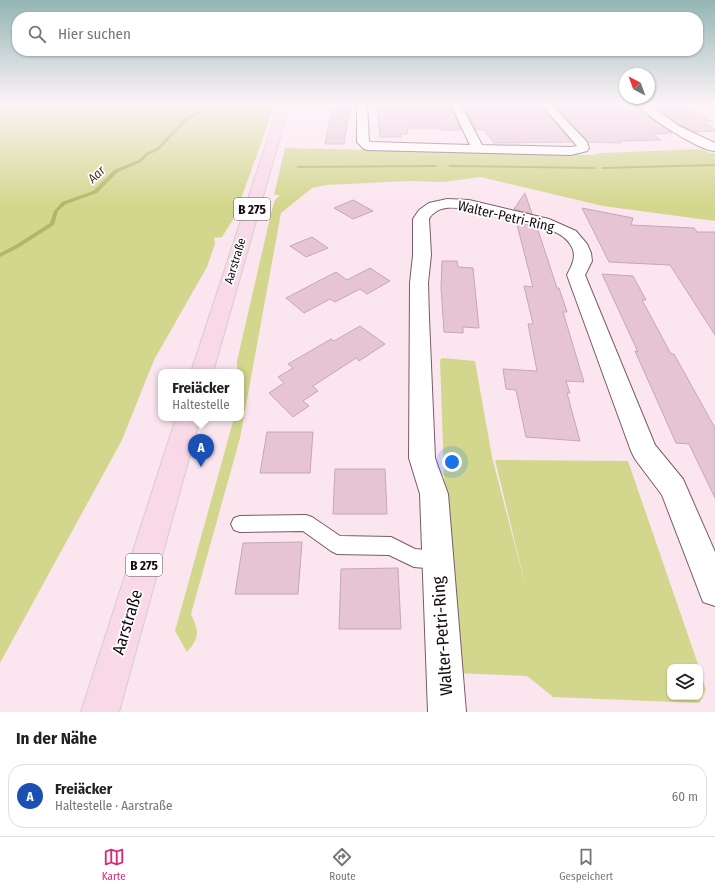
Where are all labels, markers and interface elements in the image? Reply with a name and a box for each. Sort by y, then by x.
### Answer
search box [12,12,703,56]
icon: search [26,23,48,45]
text: Hier suchen [58,25,131,43]
north arrow [619,68,655,104]
water label: Aar [84,162,108,187]
street label: Walter-Petri-Ring [456,197,556,236]
road number: B 275 [234,198,270,220]
street label: Aarstraße [221,236,249,286]
popup [158,369,244,421]
text: Freiäcker [172,379,230,397]
text: Haltestelle [172,397,230,412]
pin: A [188,434,214,467]
your location [442,452,462,472]
road number: B 275 [126,554,162,576]
street label: Walter-Petri-Ring [428,576,457,696]
street label: Aarstraße [108,587,147,657]
map controls [667,664,703,700]
button: layers [667,664,703,700]
text: In der Nähe [16,728,97,749]
text: Freiäcker [55,780,112,798]
text: A [26,789,34,804]
text: 60 m [672,789,698,804]
text: Haltestelle · Aarstraße [55,798,172,813]
tab: Karte [102,846,126,883]
tab: Route [329,846,356,883]
tab: Gespeichert [559,846,613,883]

